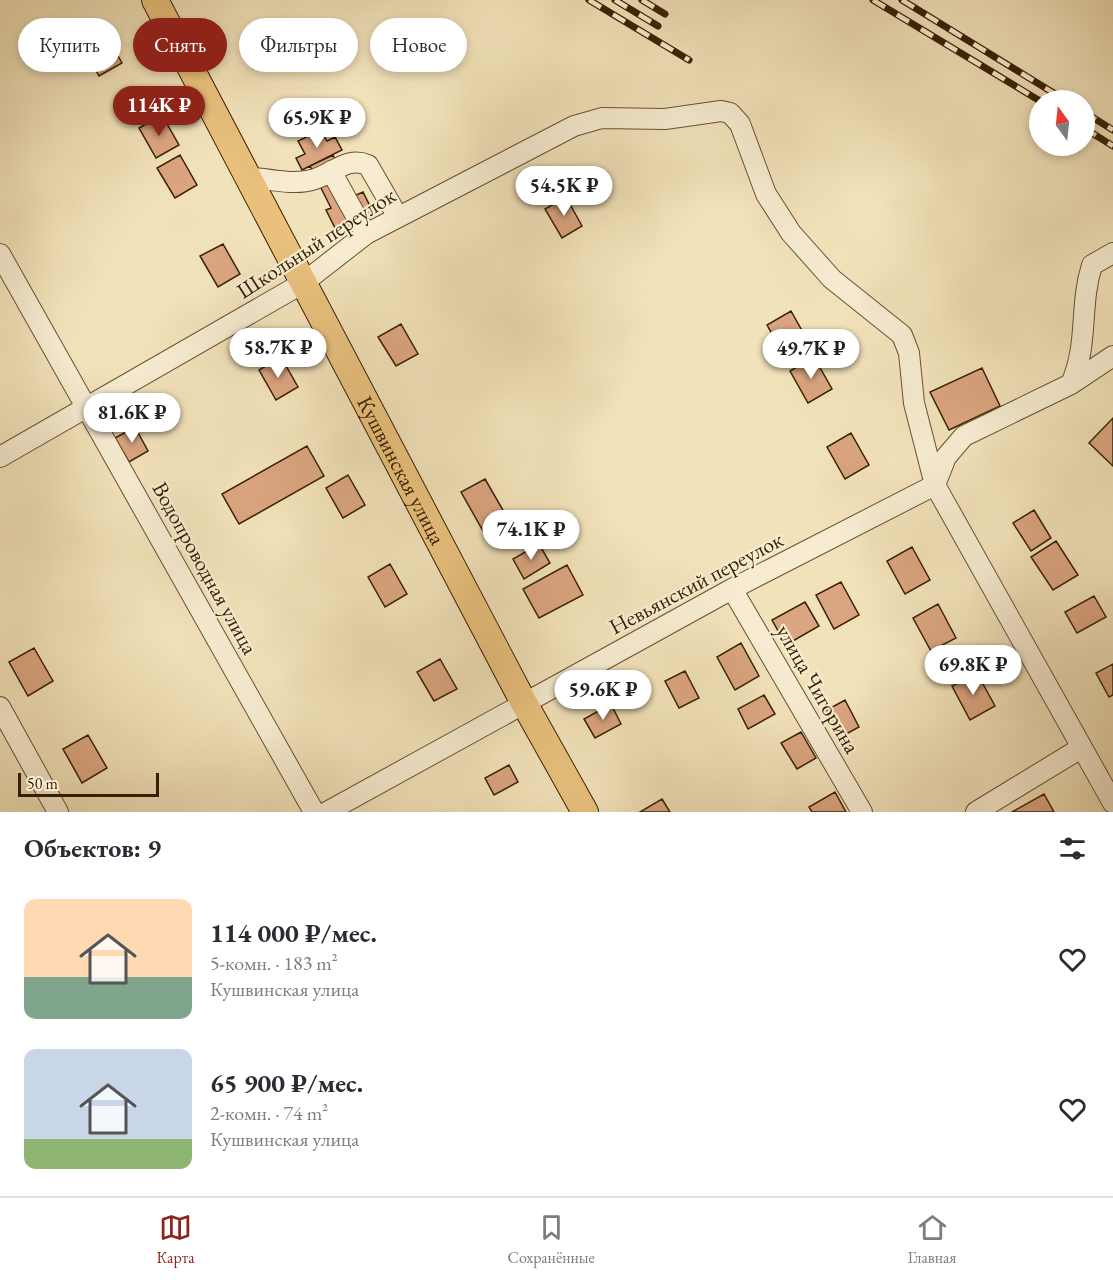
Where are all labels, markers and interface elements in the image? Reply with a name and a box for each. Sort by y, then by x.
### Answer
chip: Купить [18,18,121,72]
chip: Снять [133,18,227,72]
chip: Фильтры [239,18,358,72]
chip: Новое [370,18,467,72]
pin: 114K ₽ [110,86,208,137]
north arrow [1029,90,1095,156]
map controls [1029,90,1095,156]
text: 114K ₽ [127,92,191,118]
pin: 65.9K ₽ [262,98,372,149]
text: 65.9K ₽ [283,104,351,130]
pin: 54.5K ₽ [509,166,619,217]
text: 54.5K ₽ [530,172,598,198]
street label: Школьный переулок [231,180,401,305]
pin: 58.7K ₽ [223,328,333,379]
pin: 49.7K ₽ [756,329,866,380]
text: 58.7K ₽ [244,334,312,360]
text: 49.7K ₽ [777,335,845,361]
street label: Кушвинская улица [351,391,453,550]
pin: 81.6K ₽ [77,393,187,444]
text: 81.6K ₽ [98,399,166,425]
street label: Водопроводная улица [146,477,265,660]
pin: 74.1K ₽ [476,510,586,561]
text: 74.1K ₽ [497,516,565,542]
street label: Невьянский переулок [604,525,789,641]
street label: улица Чигорина [769,619,867,759]
pin: 69.8K ₽ [918,645,1028,696]
text: 69.8K ₽ [939,651,1007,677]
pin: 59.6K ₽ [548,670,658,721]
text: 59.6K ₽ [569,676,637,702]
scale bar [18,770,159,798]
text: 50 m [27,773,58,794]
text: Объектов: 9 [24,831,161,865]
icon: filters [1056,832,1089,865]
text: 114 000 ₽/мес. [210,916,377,950]
icon: home [72,923,144,995]
icon: heart [1056,943,1089,976]
text: 5-комн. · 183 m² [210,950,338,976]
text: Кушвинская улица [210,976,359,1002]
text: 65 900 ₽/мес. [210,1066,363,1100]
icon: home [72,1073,144,1145]
icon: heart [1056,1093,1089,1126]
text: 2-комн. · 74 m² [210,1100,328,1126]
text: Кушвинская улица [210,1126,359,1152]
tab: Карта [156,1211,195,1268]
tab: Сохранённые [508,1211,595,1268]
tab: Главная [908,1211,957,1268]

